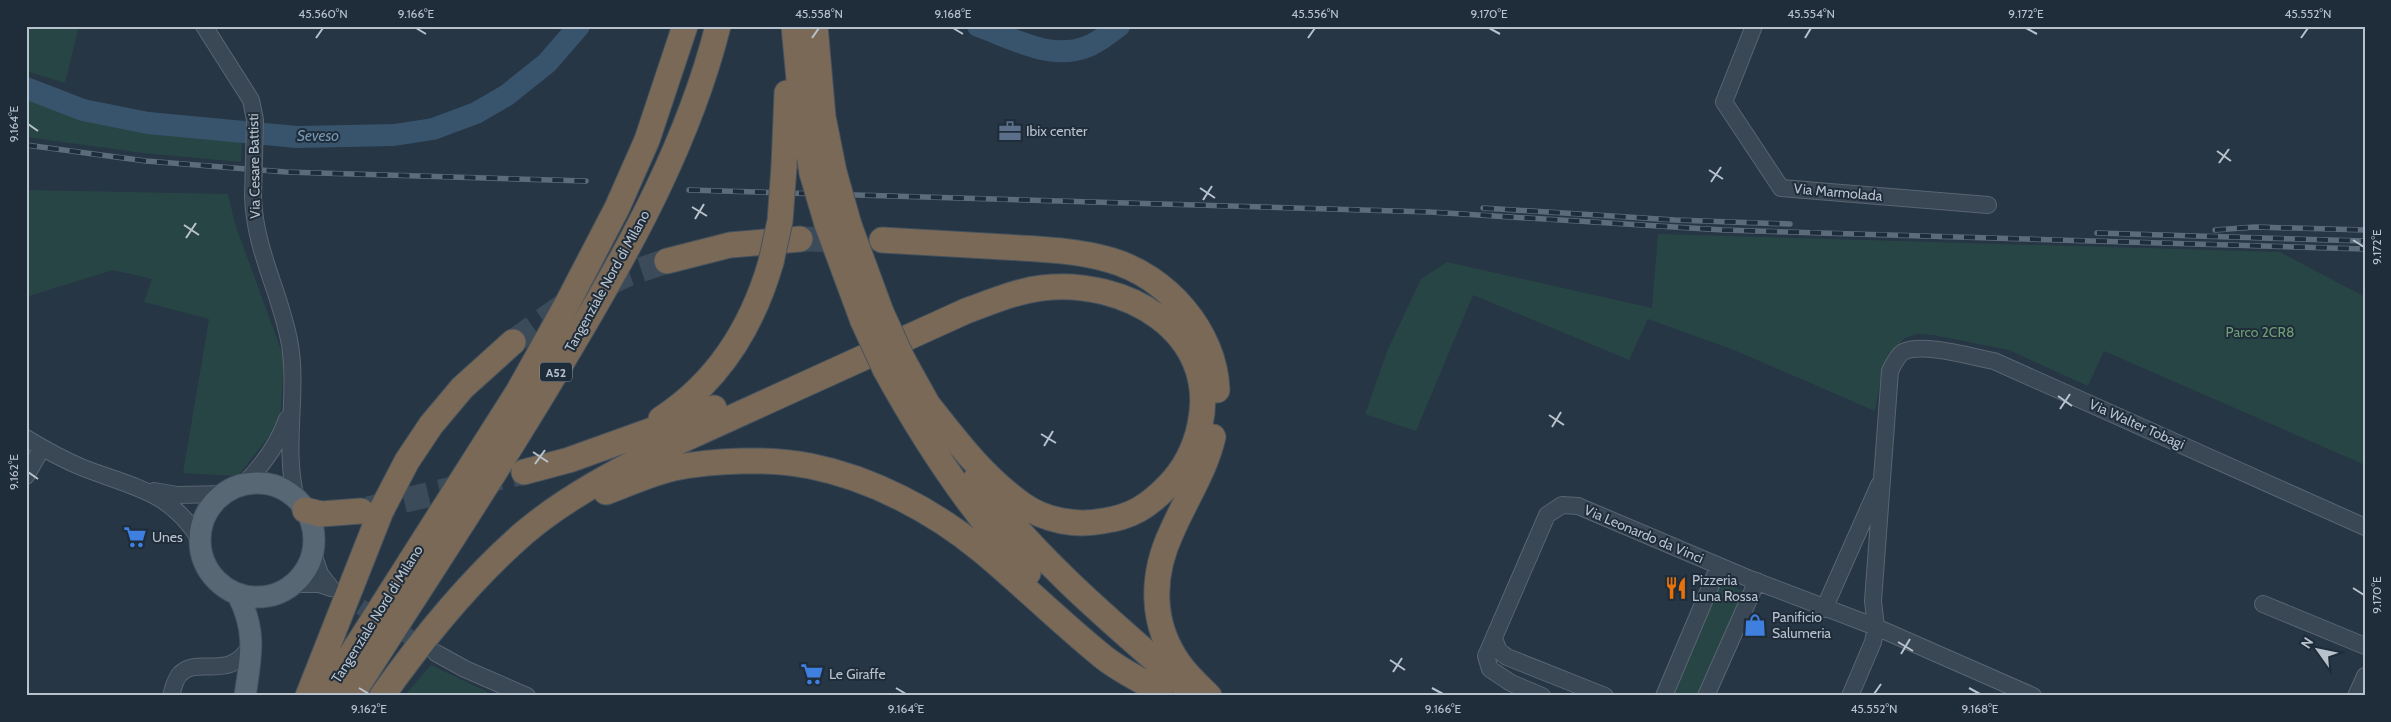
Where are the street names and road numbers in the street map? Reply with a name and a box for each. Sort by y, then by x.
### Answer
street label: Via Cesare Battisti [244,113,264,219]
street label: Via Marmolada [1793,179,1883,205]
street label: Tangenziale Nord di Milano [561,207,654,355]
road number: A52 [540,362,572,382]
street label: Via Walter Tobagi [2086,395,2188,453]
street label: Via Leonardo da Vinci [1582,501,1706,567]
street label: Tangenziale Nord di Milano [327,542,427,686]

